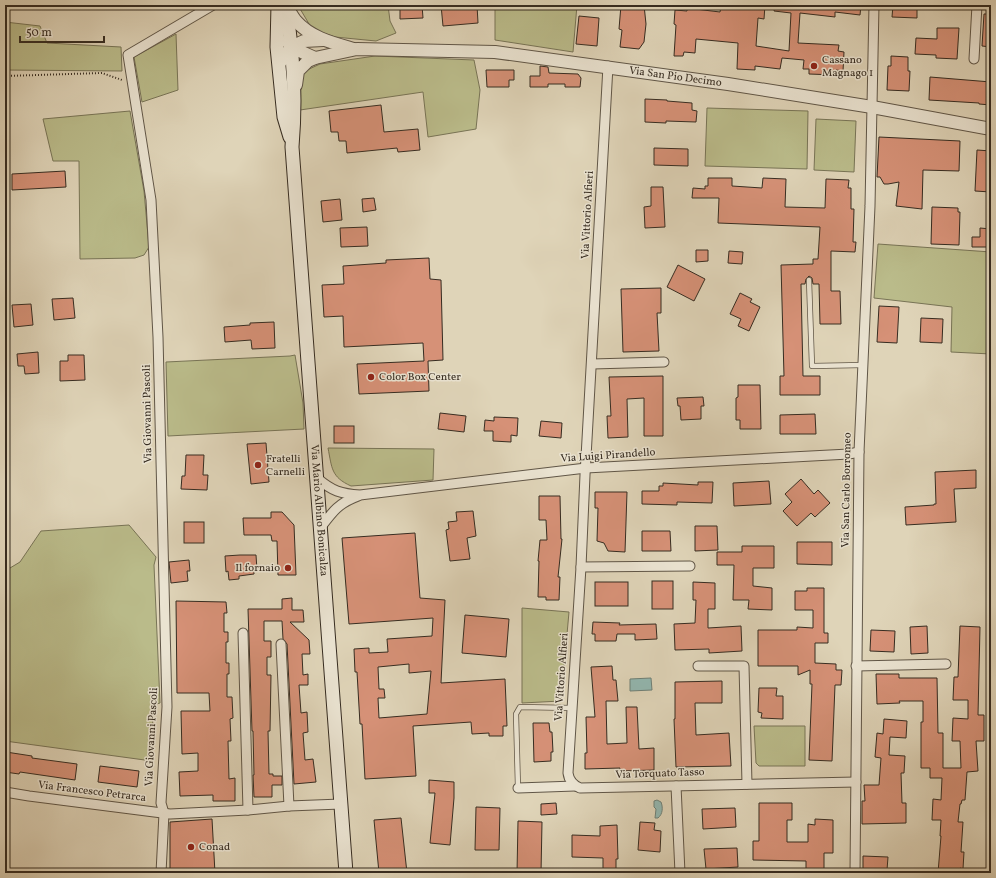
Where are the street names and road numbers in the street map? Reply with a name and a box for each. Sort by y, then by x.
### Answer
street label: Via San Pio Decimo [628,63,723,91]
street label: Via Vittorio Alfieri [578,170,598,260]
street label: Via Giovanni Pascoli [140,364,156,464]
street label: Via San Carlo Borromeo [838,432,856,548]
street label: Via Mario Albino Bonicalza [307,444,331,577]
street label: Via Luigi Pirandello [560,445,656,467]
street label: Via Vittorio Alfieri [551,632,573,722]
street label: Via Giovanni Pascoli [142,687,162,787]
street label: Via Torquato Tasso [615,765,705,783]
street label: Via Francesco Petrarca [37,778,147,806]

